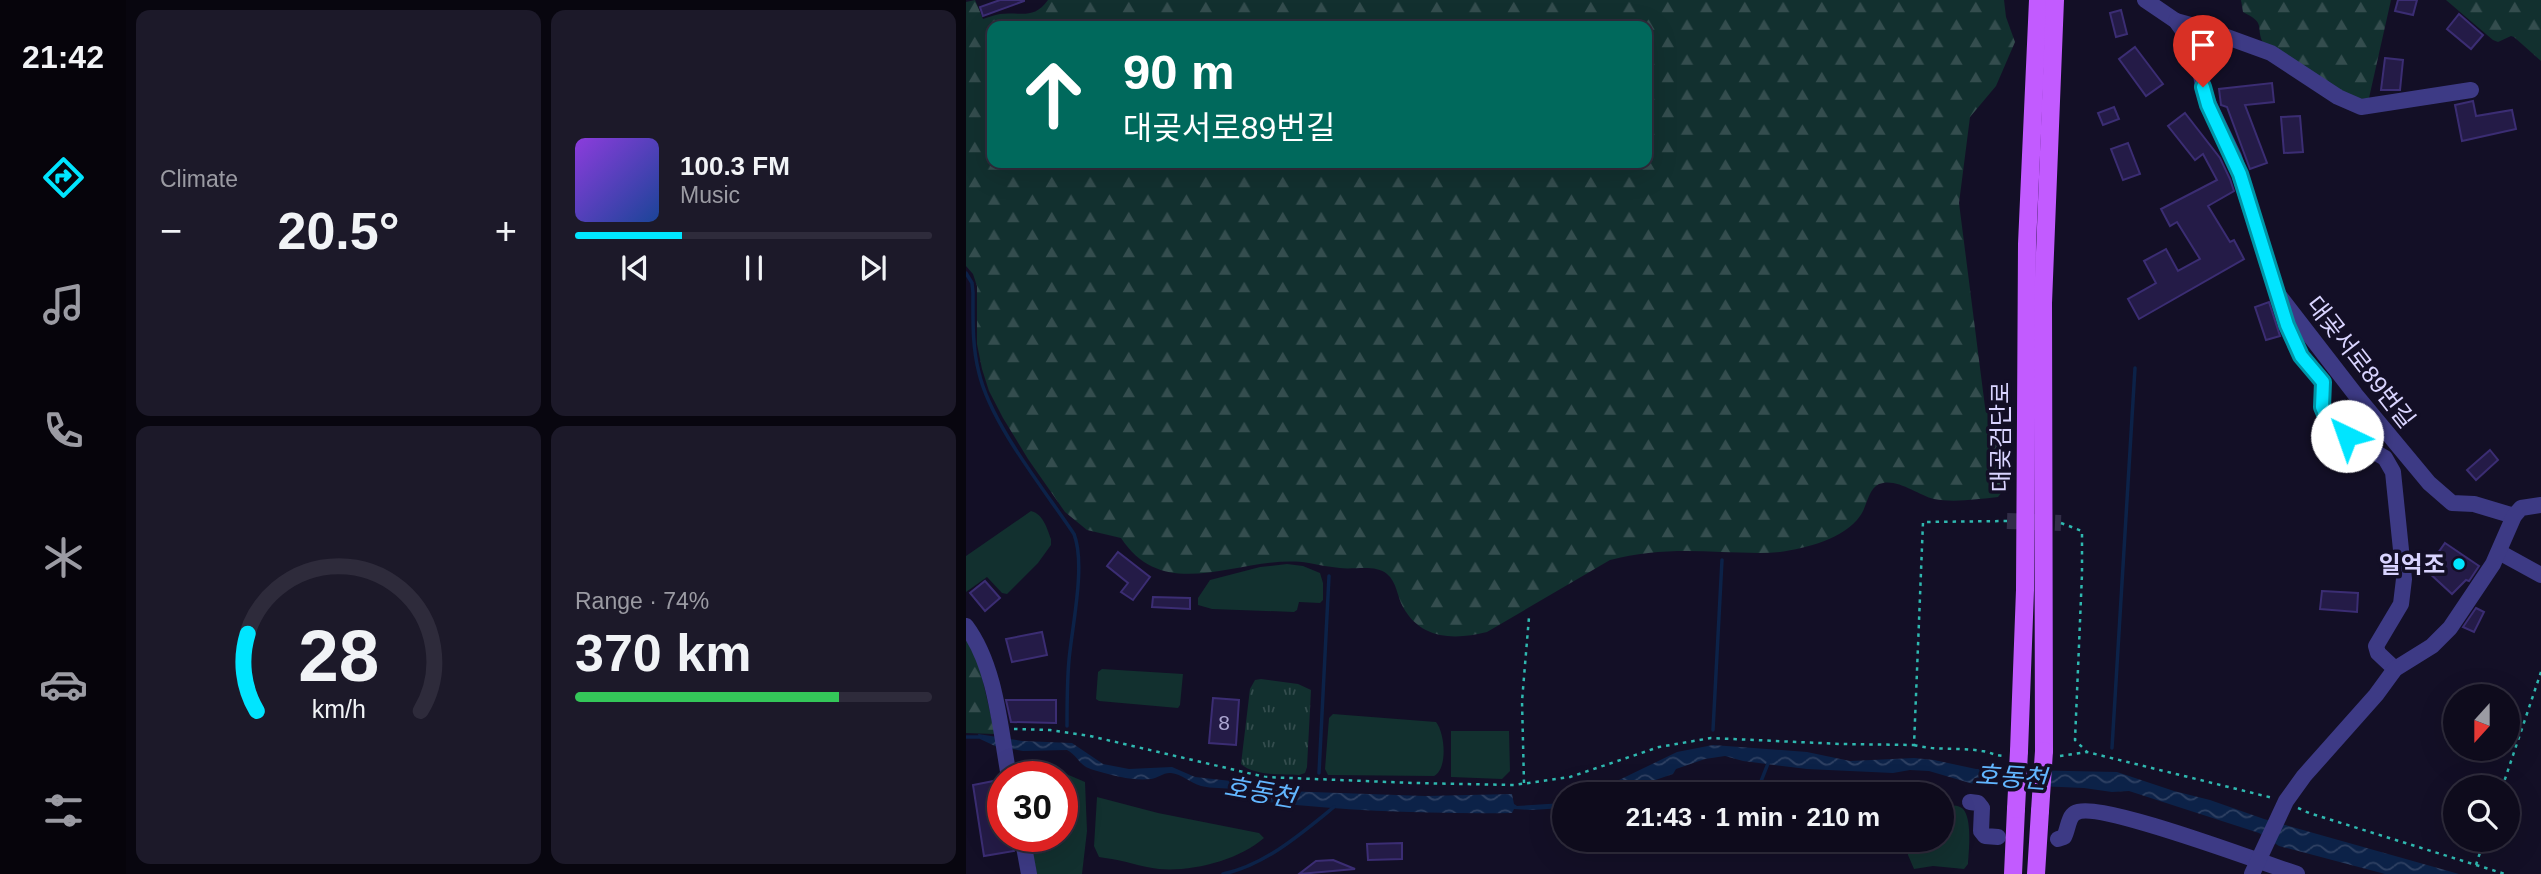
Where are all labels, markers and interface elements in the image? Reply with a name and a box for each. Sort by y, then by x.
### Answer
pin [2173,15,2233,87]
icon: arrive [2184,26,2222,64]
text: 21:42 [22,39,104,75]
text: 90 m [1123,45,1235,99]
icon: ahead [1008,49,1099,140]
text: 대곶서로89번길 [1123,110,1335,146]
text: 100.3 FM [680,151,790,181]
icon: directions [39,153,88,202]
text: Climate [160,166,238,192]
text: Music [680,182,740,208]
text: 20.5° [277,202,400,260]
text: − [160,210,182,252]
text: + [495,210,517,252]
icon: previous [616,249,654,287]
icon: pause [735,249,773,287]
icon: next [854,249,892,287]
icon: music [39,280,88,329]
street label: 대곶서로89번길 [2301,291,2421,433]
street label: 대곶검단로 [1987,382,2014,492]
position arrow [2310,399,2384,473]
icon: phone [39,406,88,455]
icon: climate [39,533,88,582]
place label: 일억조 [2379,551,2445,578]
marker: 일억조 [2451,556,2467,572]
text: Range · 74% [575,588,709,614]
text: 28 [298,615,379,696]
text: 370 km [575,624,751,682]
icon: car [39,660,88,709]
north arrow [2443,684,2520,761]
map controls [2443,684,2520,852]
text: km/h [311,695,366,723]
house number: 8 [1218,711,1230,734]
water label: 호동천 [1974,760,2051,795]
speed limit sign: 30 [987,761,1078,852]
water label: 호동천 [1222,771,1301,814]
button: search [2443,775,2520,852]
icon: filters [39,786,88,835]
text: 21:43 · 1 min · 210 m [1626,802,1880,832]

